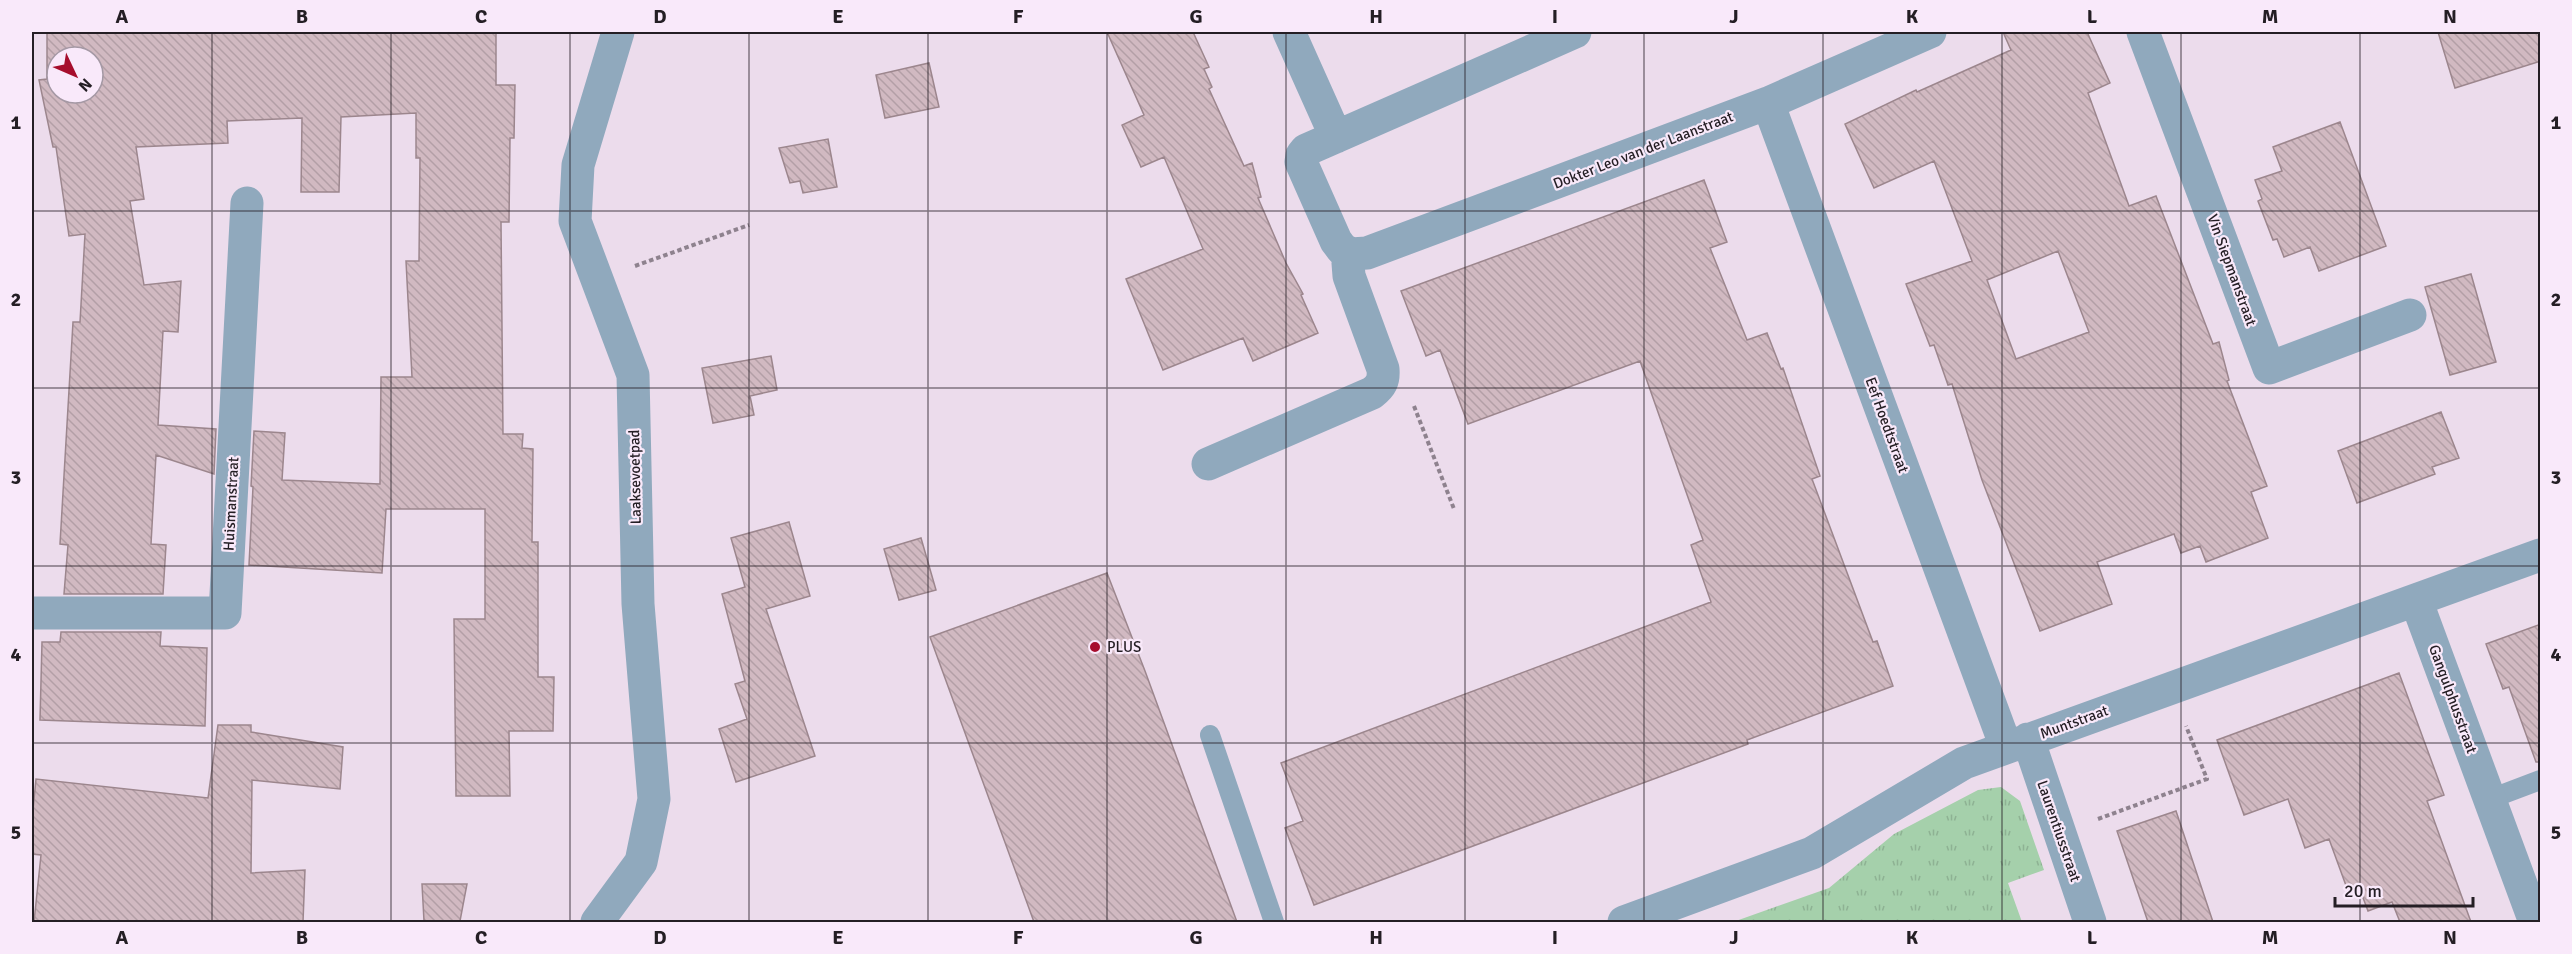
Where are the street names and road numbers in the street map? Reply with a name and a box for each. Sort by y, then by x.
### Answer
street label: Dokter Leo van der Laanstraat [1550,107,1736,193]
street label: Vin Siepmanstraat [2203,212,2261,328]
street label: Eef Hoedtstraat [1861,375,1913,475]
street label: Laaksevoetpad [625,429,645,525]
street label: Huismanstraat [220,457,242,551]
street label: Gangulphusstraat [2425,642,2481,756]
street label: Muntstraat [2037,701,2111,743]
street label: Laurentiusstraat [2033,778,2085,884]

